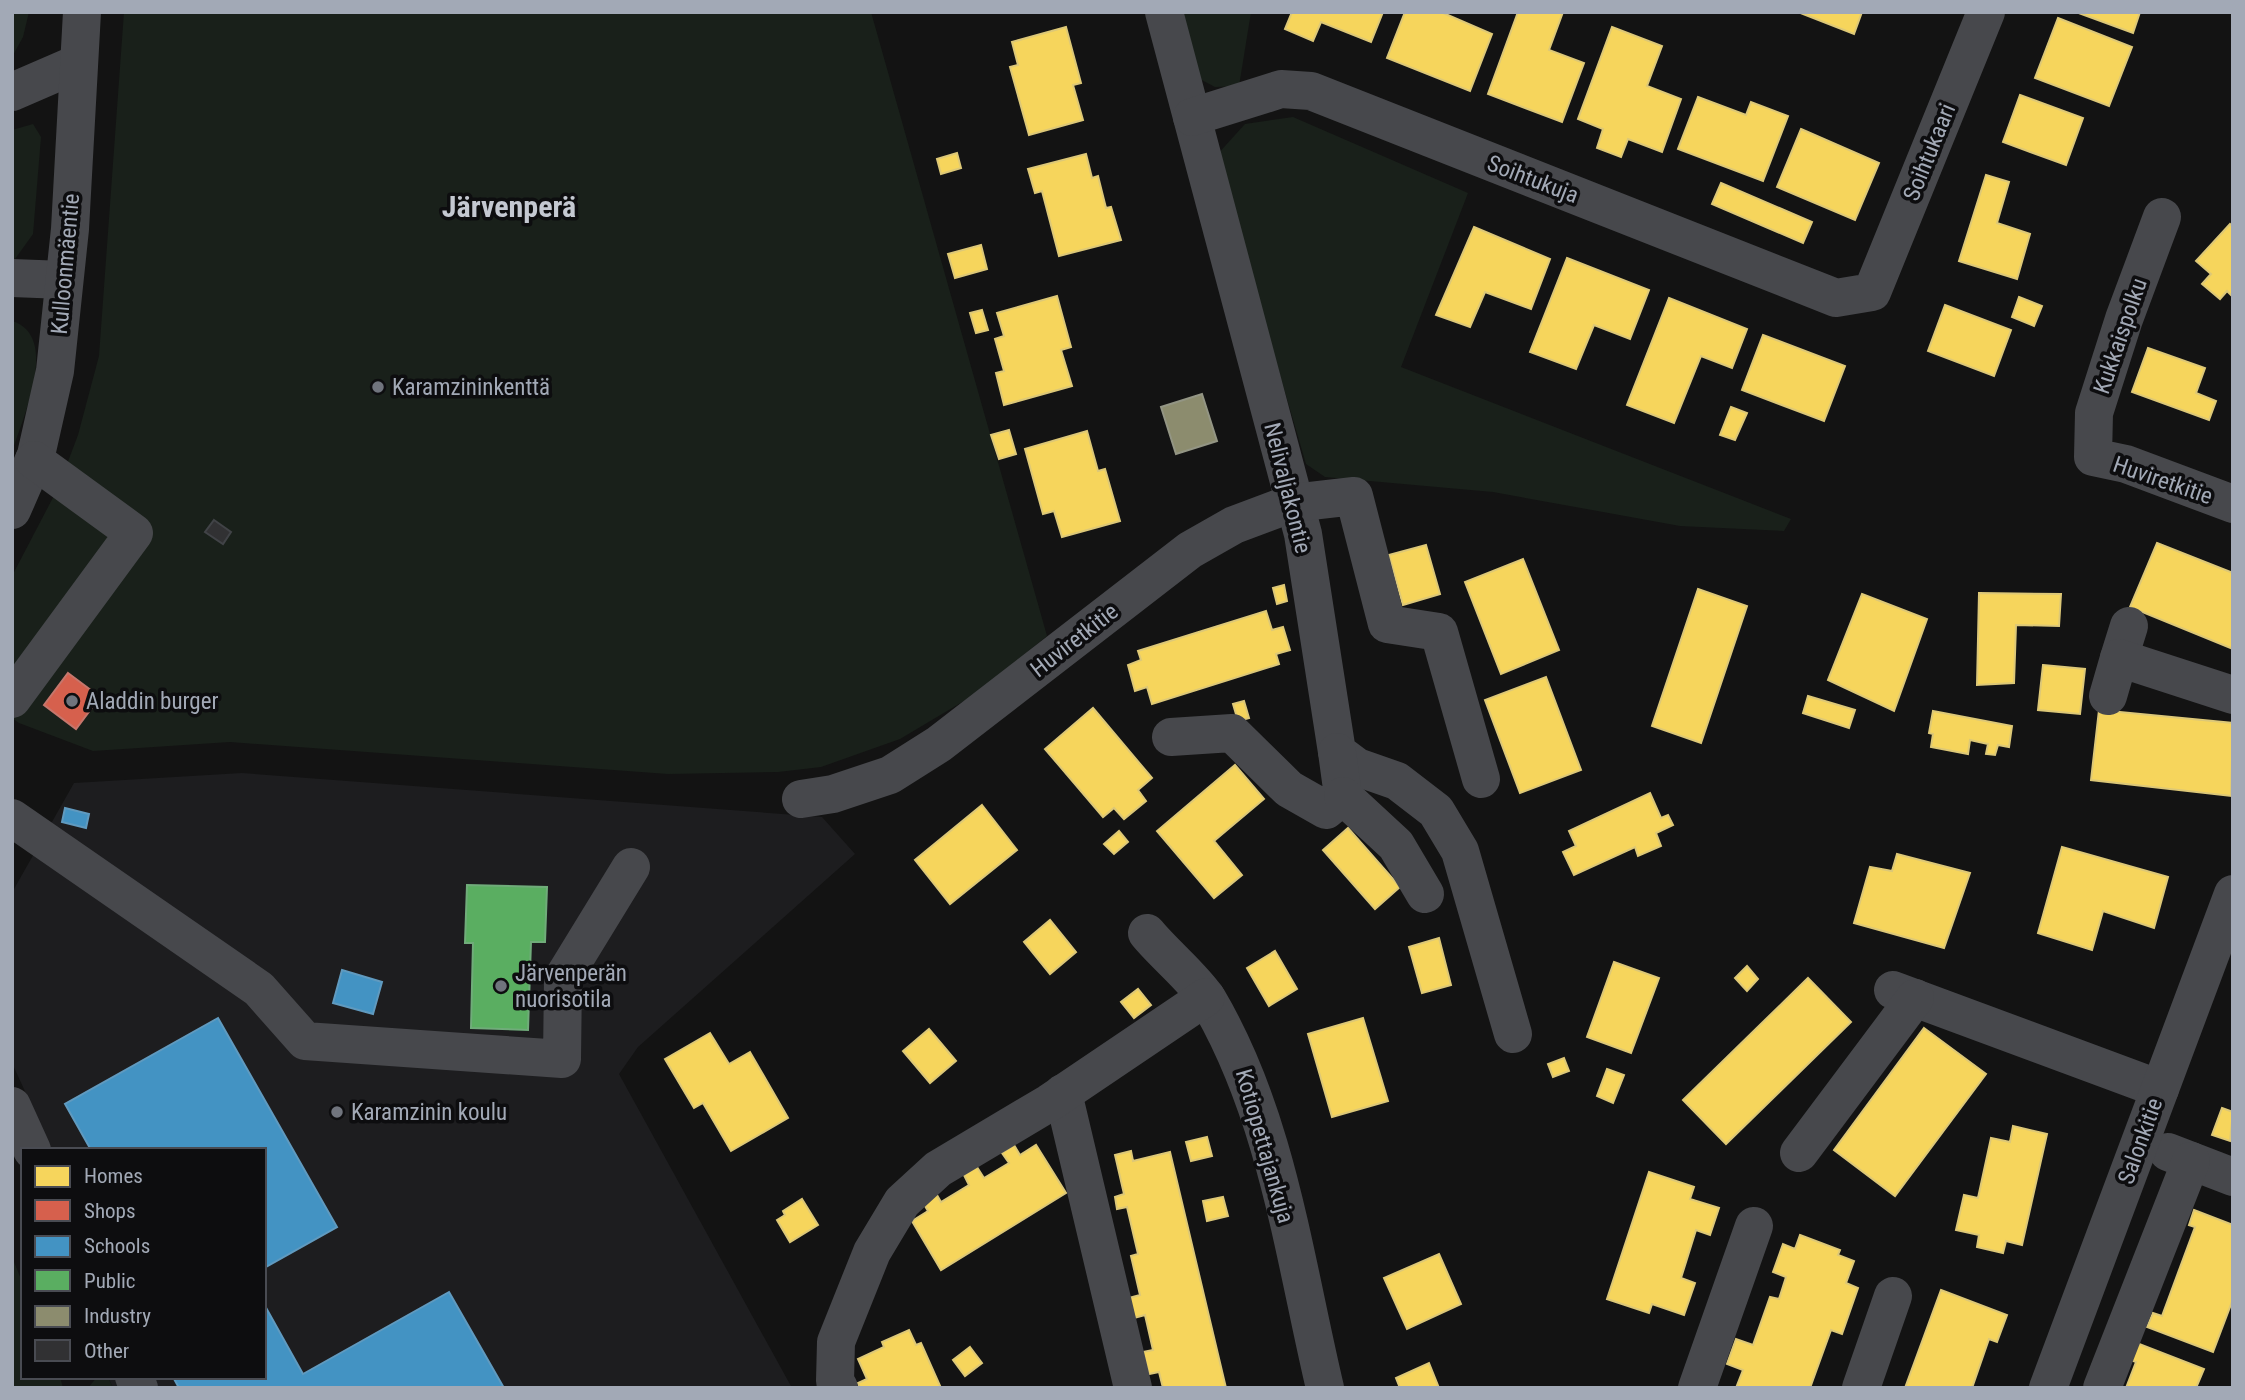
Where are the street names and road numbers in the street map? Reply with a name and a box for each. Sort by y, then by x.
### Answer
street label: Soihtukaari [1898,100,1961,205]
street label: Soihtukuja [1483,150,1582,209]
street label: Kulloonmäentie [46,192,85,336]
street label: Kukkaispolku [2088,275,2153,398]
street label: Nelivaljakontie [1258,420,1317,556]
street label: Huviretkitie [2110,451,2216,510]
street label: Huviretkitie [1025,598,1123,683]
street label: Kotiopettajankuja [1230,1066,1299,1226]
street label: Salonkitie [2112,1095,2168,1188]

